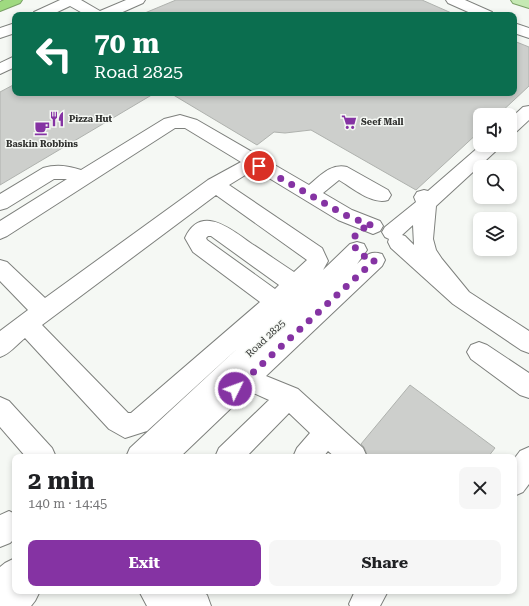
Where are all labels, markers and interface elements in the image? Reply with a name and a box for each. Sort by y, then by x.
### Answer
text: 70 m [94,27,159,60]
icon: left [28,28,80,80]
text: Road 2825 [94,61,183,82]
map controls [473,108,517,256]
button: sound [473,108,517,152]
restaurant icon: Pizza Hut [48,110,66,128]
supermarket icon: Seef Mall [340,113,358,131]
place label: Pizza Hut [69,114,112,124]
place label: Seef Mall [361,117,403,127]
cafe icon: Baskin Robbins [33,119,51,137]
place label: Baskin Robbins [6,139,78,149]
pin [242,149,276,183]
icon: arrive [248,155,270,177]
button: search [473,160,517,204]
button: layers [473,212,517,256]
street label: Road 2825 [243,317,287,359]
position arrow [214,368,256,410]
text: 2 min [28,467,95,495]
button: close [459,467,501,509]
text: 140 m · 14:45 [28,496,107,511]
button: Exit [28,540,261,586]
button: Share [269,540,501,586]

